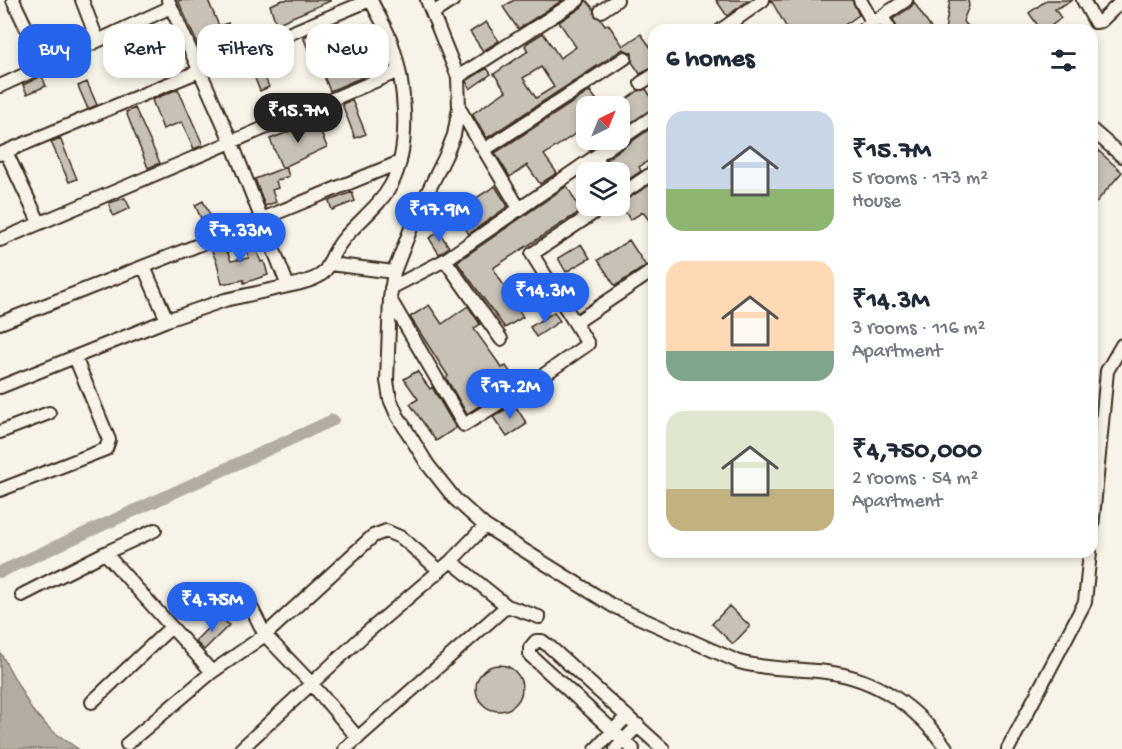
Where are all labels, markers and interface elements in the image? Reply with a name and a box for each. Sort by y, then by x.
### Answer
chip: Buy [18,24,91,78]
chip: Rent [103,24,185,78]
chip: Filters [197,24,294,78]
chip: New [306,24,389,78]
icon: filters [1047,44,1080,77]
text: 6 homes [666,45,754,76]
pin: ₹15.7M [249,93,347,144]
north arrow [576,96,630,150]
map controls [576,96,630,216]
text: ₹15.7M [268,101,328,124]
icon: home [714,135,786,207]
text: ₹15.7M [852,137,931,168]
button: layers [576,162,630,216]
text: 5 rooms · 173 m² [852,168,988,191]
text: House [852,191,901,214]
pin: ₹17.9M [390,192,488,243]
text: ₹17.9M [409,200,469,223]
pin: ₹7.33M [191,213,289,264]
text: ₹7.33M [209,221,271,244]
pin: ₹14.3M [496,273,594,324]
text: ₹14.3M [515,281,575,304]
icon: home [714,285,786,357]
text: ₹14.3M [852,287,929,318]
text: 3 rooms · 116 m² [852,318,985,341]
text: Apartment [852,341,942,364]
pin: ₹17.2M [461,369,559,420]
text: ₹17.2M [480,377,540,400]
icon: home [714,435,786,507]
text: ₹4,750,000 [852,437,982,468]
text: 2 rooms · 54 m² [852,468,979,491]
text: Apartment [852,491,942,514]
pin: ₹4.75M [163,582,261,633]
text: ₹4.75M [181,590,243,613]

